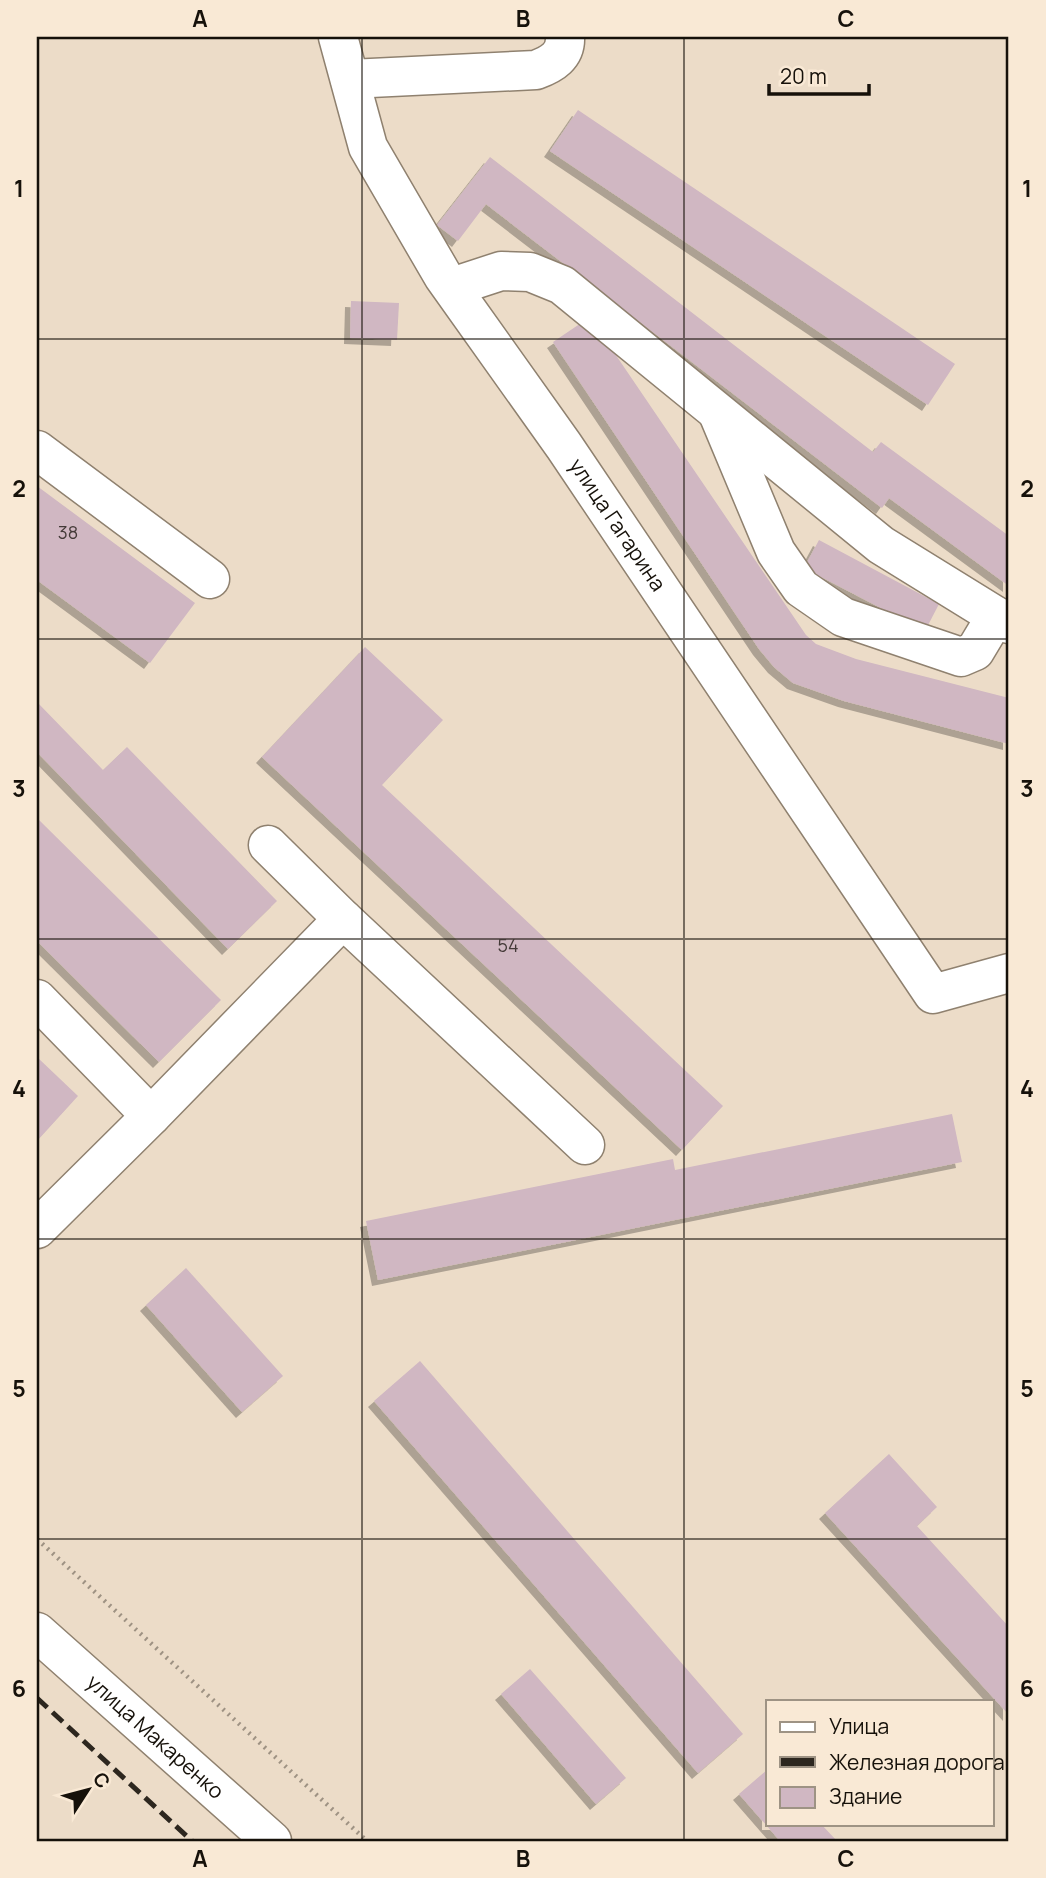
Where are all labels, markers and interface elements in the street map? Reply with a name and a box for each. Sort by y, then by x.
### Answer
text: A [192,2,208,34]
text: B [516,2,530,34]
text: C [838,2,855,34]
scale bar [769,52,869,96]
text: 20 m [780,62,827,90]
text: 1 [14,172,24,204]
text: 1 [1022,172,1032,204]
street label: улица Гагарина [563,452,673,596]
text: 2 [12,472,26,504]
text: 2 [1020,472,1034,504]
house number: 38 [58,520,78,544]
text: 3 [12,772,26,804]
text: 3 [1020,772,1034,804]
house number: 54 [497,933,519,957]
text: 4 [12,1072,26,1104]
text: 4 [1020,1072,1034,1104]
text: 5 [12,1372,26,1404]
text: 5 [1020,1372,1034,1404]
street label: улица Макаренко [81,1668,230,1805]
text: 6 [12,1672,26,1704]
text: 6 [1020,1672,1034,1704]
legend [766,1700,993,1826]
text: Улица [829,1712,889,1740]
text: Железная дорога [829,1748,1005,1776]
north arrow [52,1756,122,1826]
text: С [87,1767,116,1793]
text: Здание [829,1782,902,1810]
text: A [192,1842,208,1874]
text: B [516,1842,530,1874]
text: C [838,1842,855,1874]

